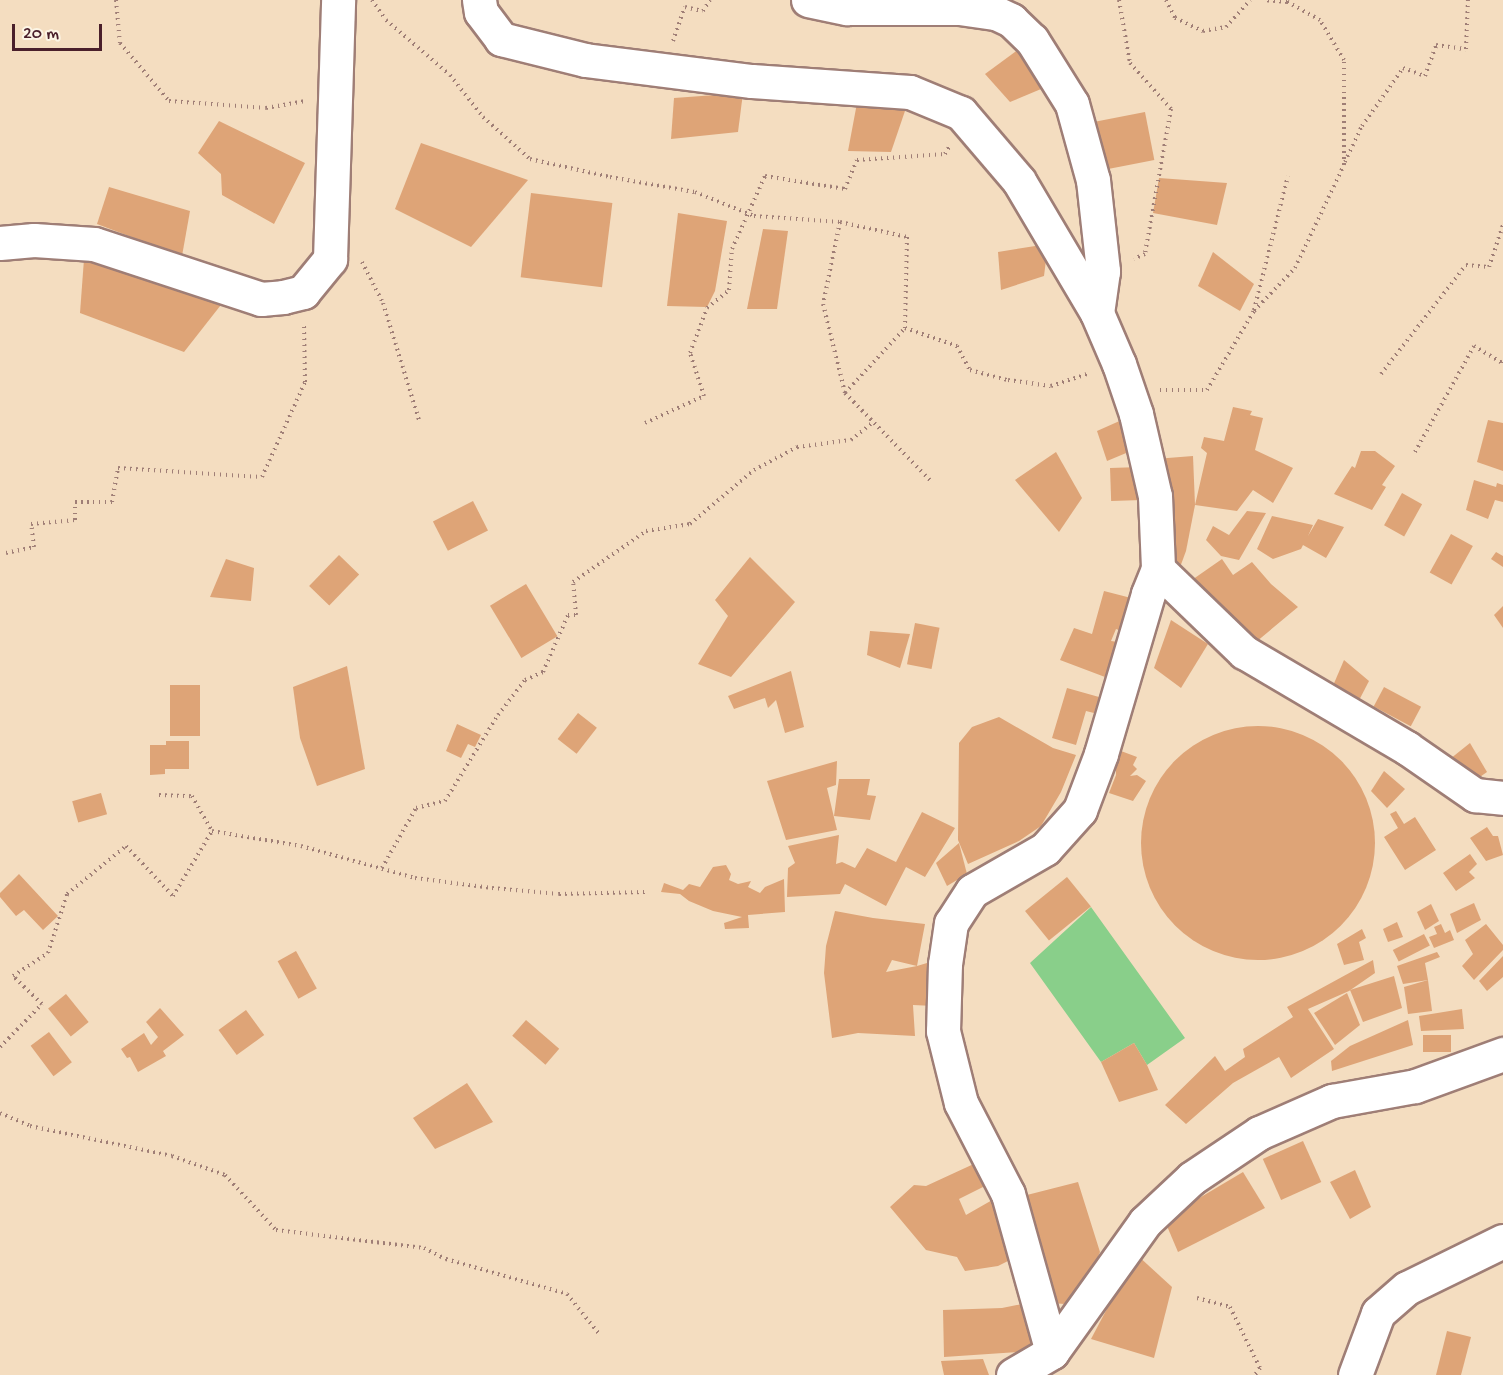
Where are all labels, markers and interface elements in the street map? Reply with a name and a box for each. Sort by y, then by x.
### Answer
scale bar [15,12,105,50]
text: 20 m [23,24,59,45]

